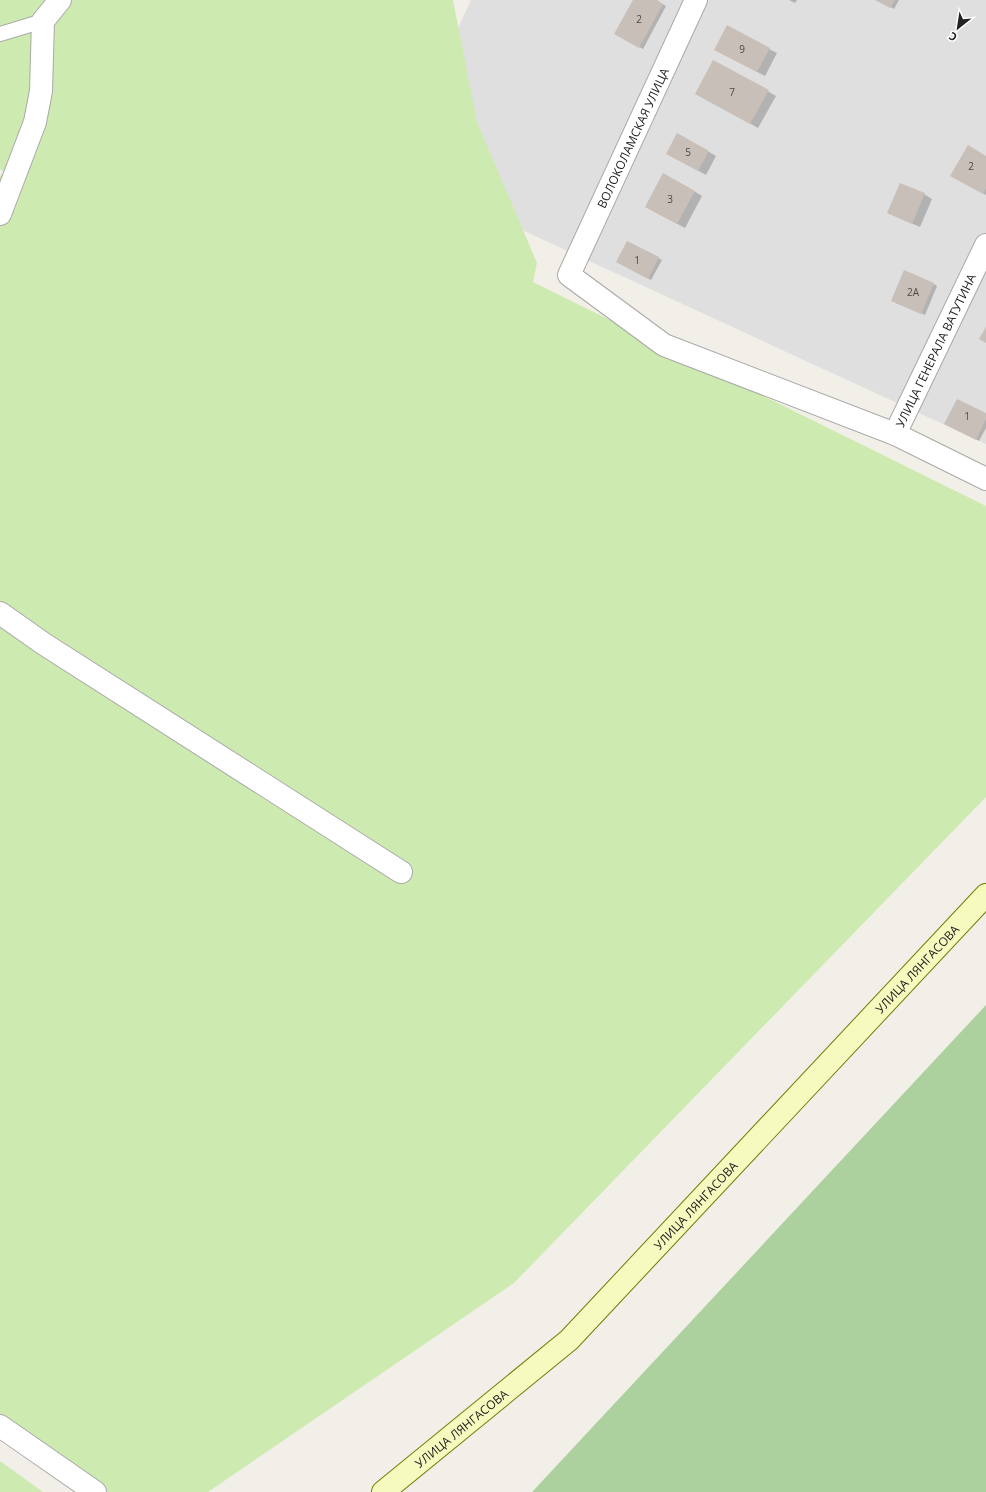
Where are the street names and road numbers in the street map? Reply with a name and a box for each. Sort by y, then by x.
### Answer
street label: ВОЛОКОЛАМСКАЯ УЛИЦА [593,65,673,211]
street label: УЛИЦА ГЕНЕРАЛА ВАТУТИНА [891,270,980,430]
street label: УЛИЦА ЛЯНГАСОВА [871,920,963,1017]
street label: УЛИЦА ЛЯНГАСОВА [650,1157,741,1253]
street label: УЛИЦА ЛЯНГАСОВА [411,1385,512,1471]

